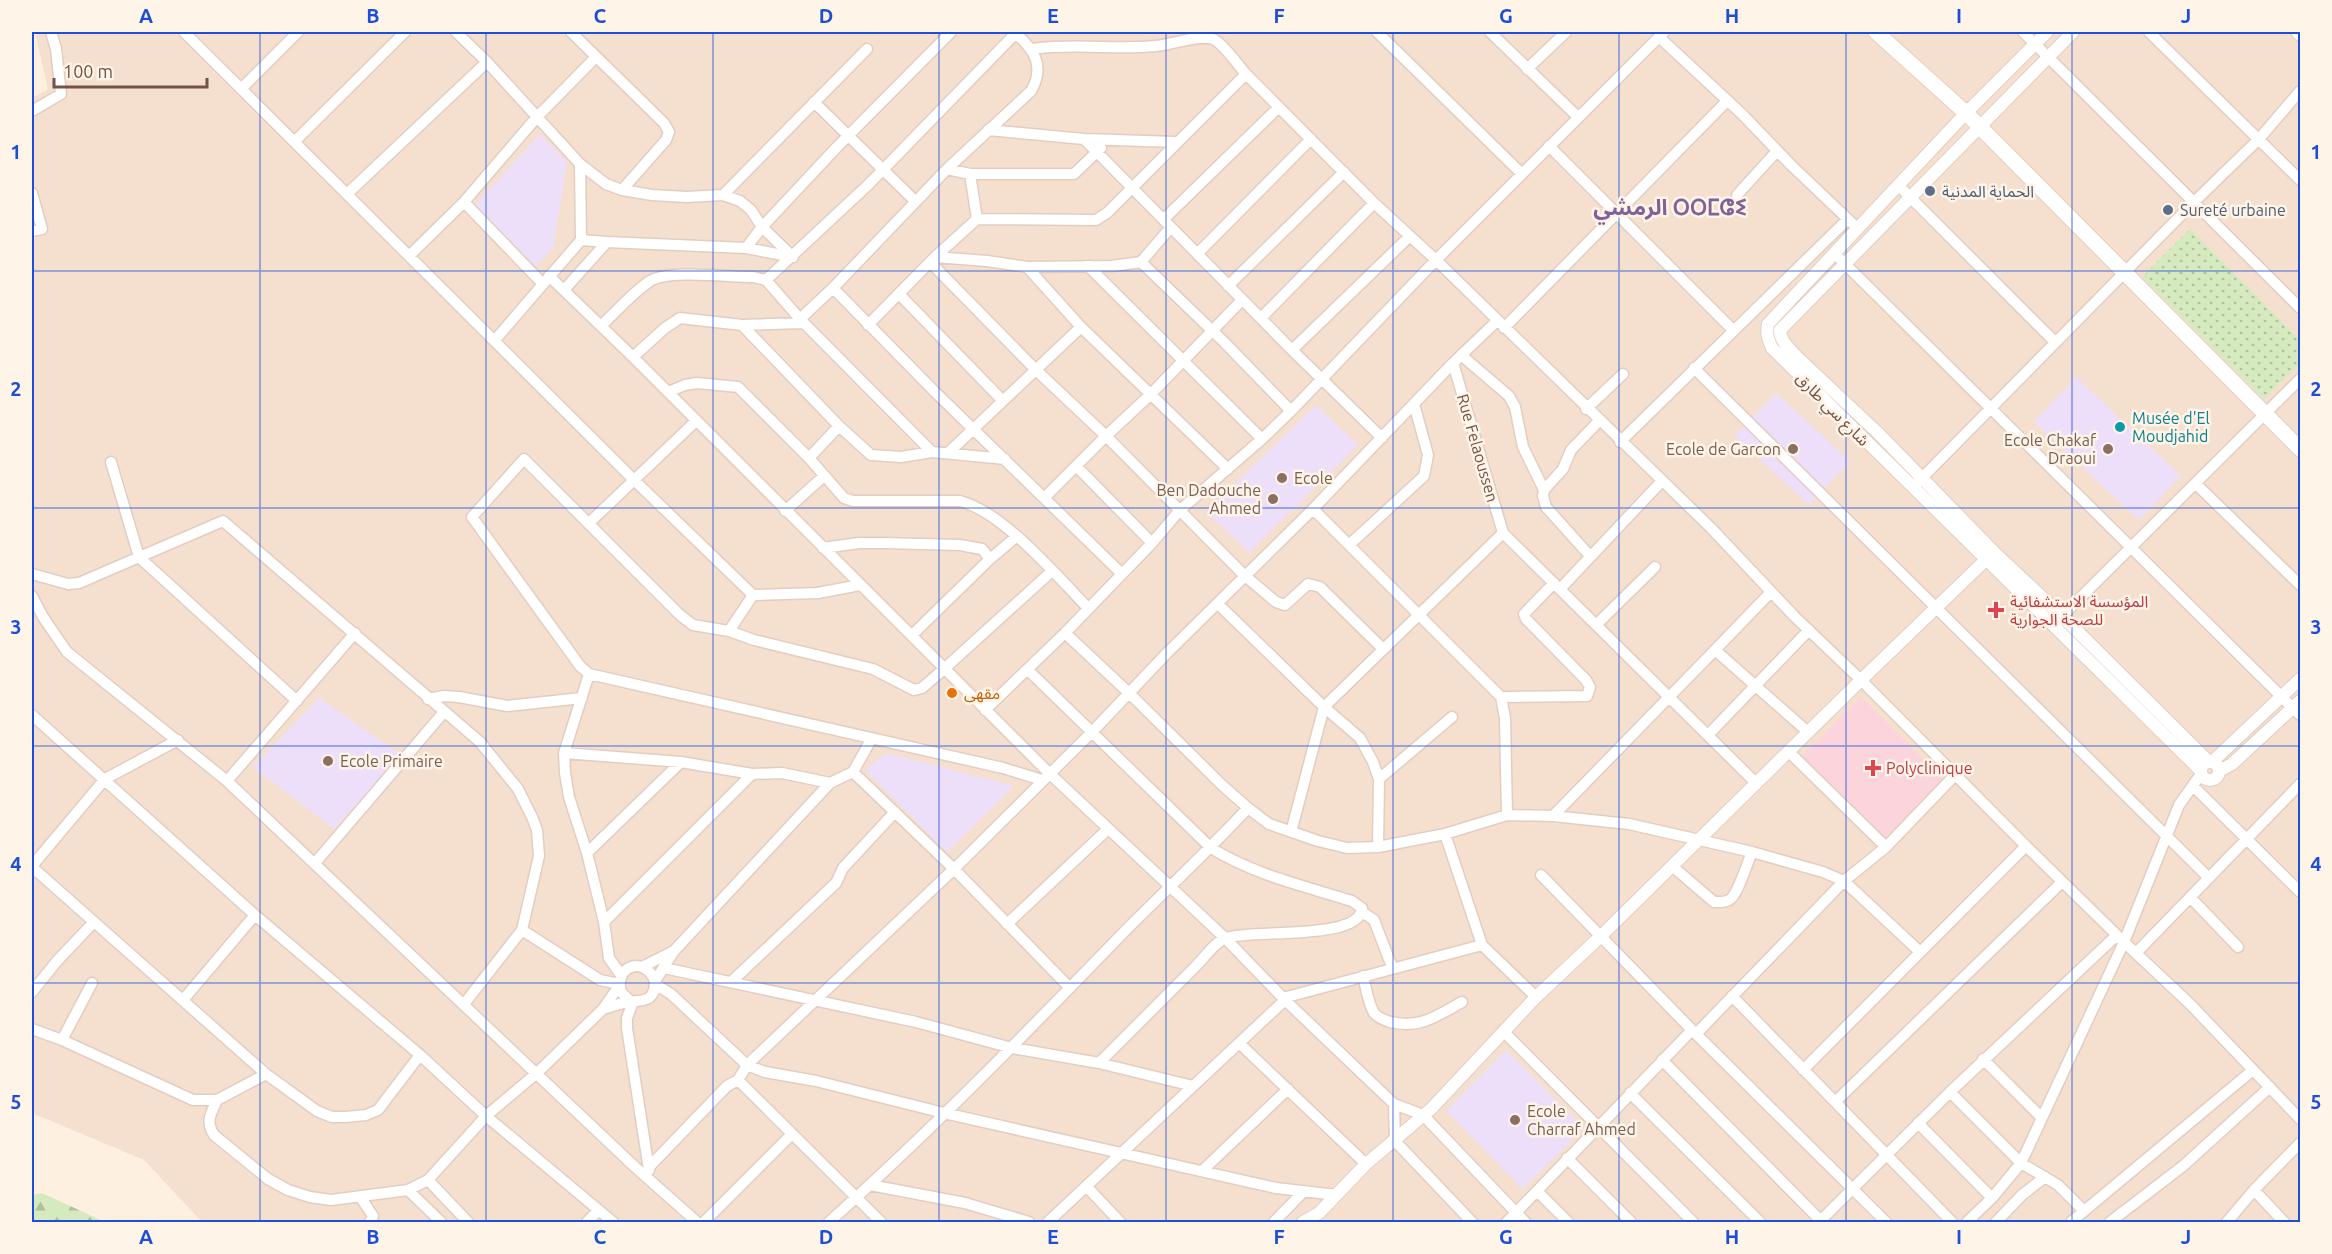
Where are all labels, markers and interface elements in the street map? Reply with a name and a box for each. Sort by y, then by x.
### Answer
text: A [139,4,153,27]
text: B [366,4,380,27]
text: C [594,4,607,27]
text: D [819,4,833,27]
text: E [1047,4,1059,27]
text: F [1273,4,1285,27]
text: G [1499,4,1513,27]
text: H [1725,4,1739,27]
text: I [1956,4,1962,27]
text: J [2181,4,2191,27]
scale bar [54,51,207,89]
text: 100 m [63,61,113,81]
text: 1 [10,140,22,163]
text: 1 [2310,140,2322,163]
place label: الحماية المدنية [1942,182,2034,200]
marker: الحماية المدنية [1923,184,1937,198]
district label: الرمشي ⵔⵔⵎⵛⵉ [1593,194,1747,225]
place label: Sureté urbaine [2180,201,2286,219]
marker: Sureté urbaine [2161,203,2175,217]
street label: شارع سي طارق [1790,369,1873,452]
text: 2 [10,377,22,400]
text: 2 [2310,377,2322,400]
street label: Rue Felaoussen [1454,392,1502,504]
place label: Musée d'El Moudjahid [2132,409,2210,445]
marker: Musée d'El Moudjahid [2113,420,2127,434]
place label: Ecole Chakaf Draoui [2004,431,2097,467]
place label: Ecole de Garcon [1666,440,1781,458]
marker: Ecole de Garcon [1786,442,1800,456]
marker: Ecole Chakaf Draoui [2101,442,2115,456]
place label: Ecole [1294,469,1333,487]
marker: Ecole [1275,471,1289,485]
place label: Ben Dadouche Ahmed [1156,481,1261,517]
marker: Ben Dadouche Ahmed [1266,492,1280,506]
place label: المؤسسة الاستشفائية للصحة الجوارية [2010,592,2148,629]
marker: المؤسسة الاستشفائية للصحة الجوارية [1987,601,2005,619]
text: 3 [10,615,22,638]
text: 3 [2310,615,2322,638]
place label: مقهى [964,684,1000,703]
marker: مقهى [945,686,959,700]
place label: Ecole Primaire [340,752,443,770]
marker: Ecole Primaire [321,754,335,768]
marker: Polyclinique [1864,759,1882,777]
place label: Polyclinique [1886,759,1972,777]
text: 4 [10,852,22,875]
text: 4 [2310,852,2322,875]
text: 5 [10,1090,22,1113]
text: 5 [2310,1090,2322,1113]
place label: Ecole Charraf Ahmed [1527,1102,1636,1138]
marker: Ecole Charraf Ahmed [1508,1113,1522,1127]
text: A [139,1225,153,1248]
text: B [366,1225,380,1248]
text: C [594,1225,607,1248]
text: D [819,1225,833,1248]
text: E [1047,1225,1059,1248]
text: F [1273,1225,1285,1248]
text: G [1499,1225,1513,1248]
text: H [1725,1225,1739,1248]
text: I [1956,1225,1962,1248]
text: J [2181,1225,2191,1248]

